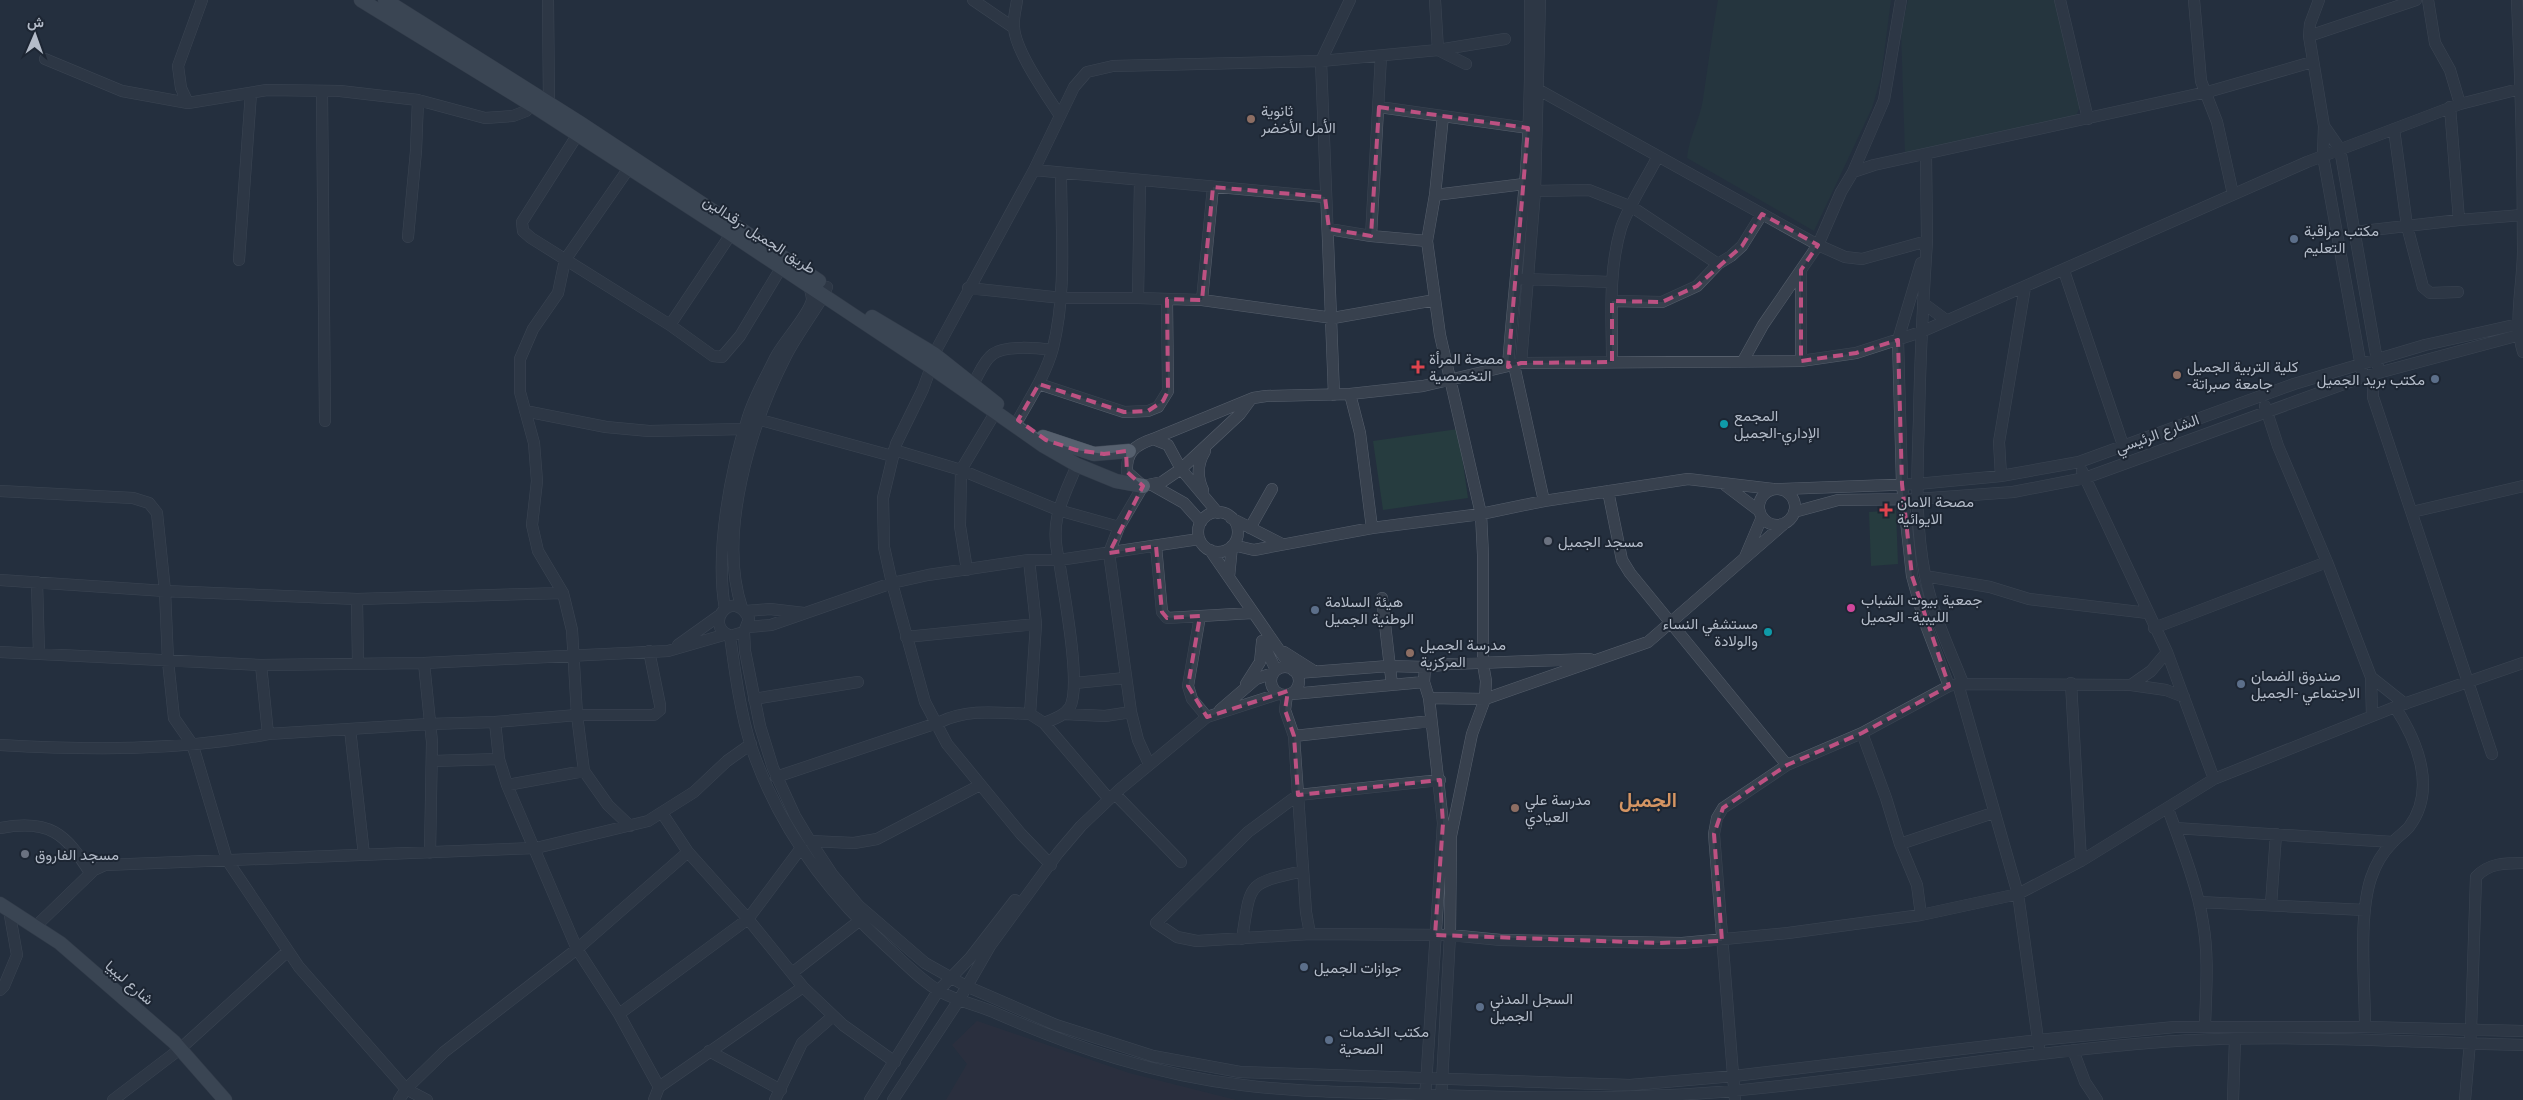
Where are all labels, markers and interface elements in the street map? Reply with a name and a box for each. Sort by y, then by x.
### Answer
north arrow [10,10,60,60]
text: ش [27,12,44,31]
place label: ثانوية الأمل الأخضر [1260,100,1336,137]
marker: ثانوية الأمل الأخضر [1245,113,1257,125]
street label: طريق الجميل -رقدالين [699,190,820,279]
place label: مكتب مراقبة التعليم [2304,220,2379,258]
marker: مكتب مراقبة التعليم [2288,233,2300,245]
place label: مصحة المرأة التخصصية [1429,348,1503,385]
place label: كلية التربية الجميل -جامعة صبراتة [2187,356,2299,393]
marker: مصحة المرأة التخصصية [1411,360,1425,374]
marker: كلية التربية الجميل -جامعة صبراتة [2171,369,2183,381]
place label: مكتب بريد الجميل [2317,369,2425,389]
marker: مكتب بريد الجميل [2429,373,2441,385]
place label: المجمع الإداري-الجميل [1734,405,1820,446]
street label: الشارع الرئيسي [2112,409,2203,461]
marker: المجمع الإداري-الجميل [1718,418,1730,430]
place label: مصحة الامان الايوائية [1897,491,1974,528]
marker: مصحة الامان الايوائية [1879,503,1893,517]
place label: مسجد الجميل [1558,531,1643,551]
marker: مسجد الجميل [1542,535,1554,547]
place label: جمعية بيوت الشباب الليبية- الجميل [1861,589,1982,626]
place label: هيئة السلامة الوطنية الجميل [1325,591,1414,628]
marker: جمعية بيوت الشباب الليبية- الجميل [1845,602,1857,614]
marker: هيئة السلامة الوطنية الجميل [1309,604,1321,616]
place label: مستشفي النساء والولادة [1663,613,1758,650]
marker: مستشفي النساء والولادة [1762,626,1774,638]
place label: مدرسة الجميل المركزية [1420,634,1506,671]
marker: مدرسة الجميل المركزية [1404,647,1416,659]
place label: صندوق الضمان الاجتماعي -الجميل [2251,665,2360,706]
marker: صندوق الضمان الاجتماعي -الجميل [2235,678,2247,690]
district label: الجميل [1619,786,1677,813]
place label: مدرسة علي العيادي [1525,789,1591,830]
marker: مدرسة علي العيادي [1509,802,1521,814]
place label: مسجد الفاروق [35,844,119,864]
marker: مسجد الفاروق [19,848,31,860]
street label: شارع ليبيا [100,955,159,1010]
place label: جوازات الجميل [1314,957,1401,977]
marker: جوازات الجميل [1298,961,1310,973]
place label: السجل المدني الجميل [1490,988,1573,1025]
marker: السجل المدني الجميل [1474,1001,1486,1013]
place label: مكتب الخدمات الصحية [1339,1021,1429,1058]
marker: مكتب الخدمات الصحية [1323,1034,1335,1046]

